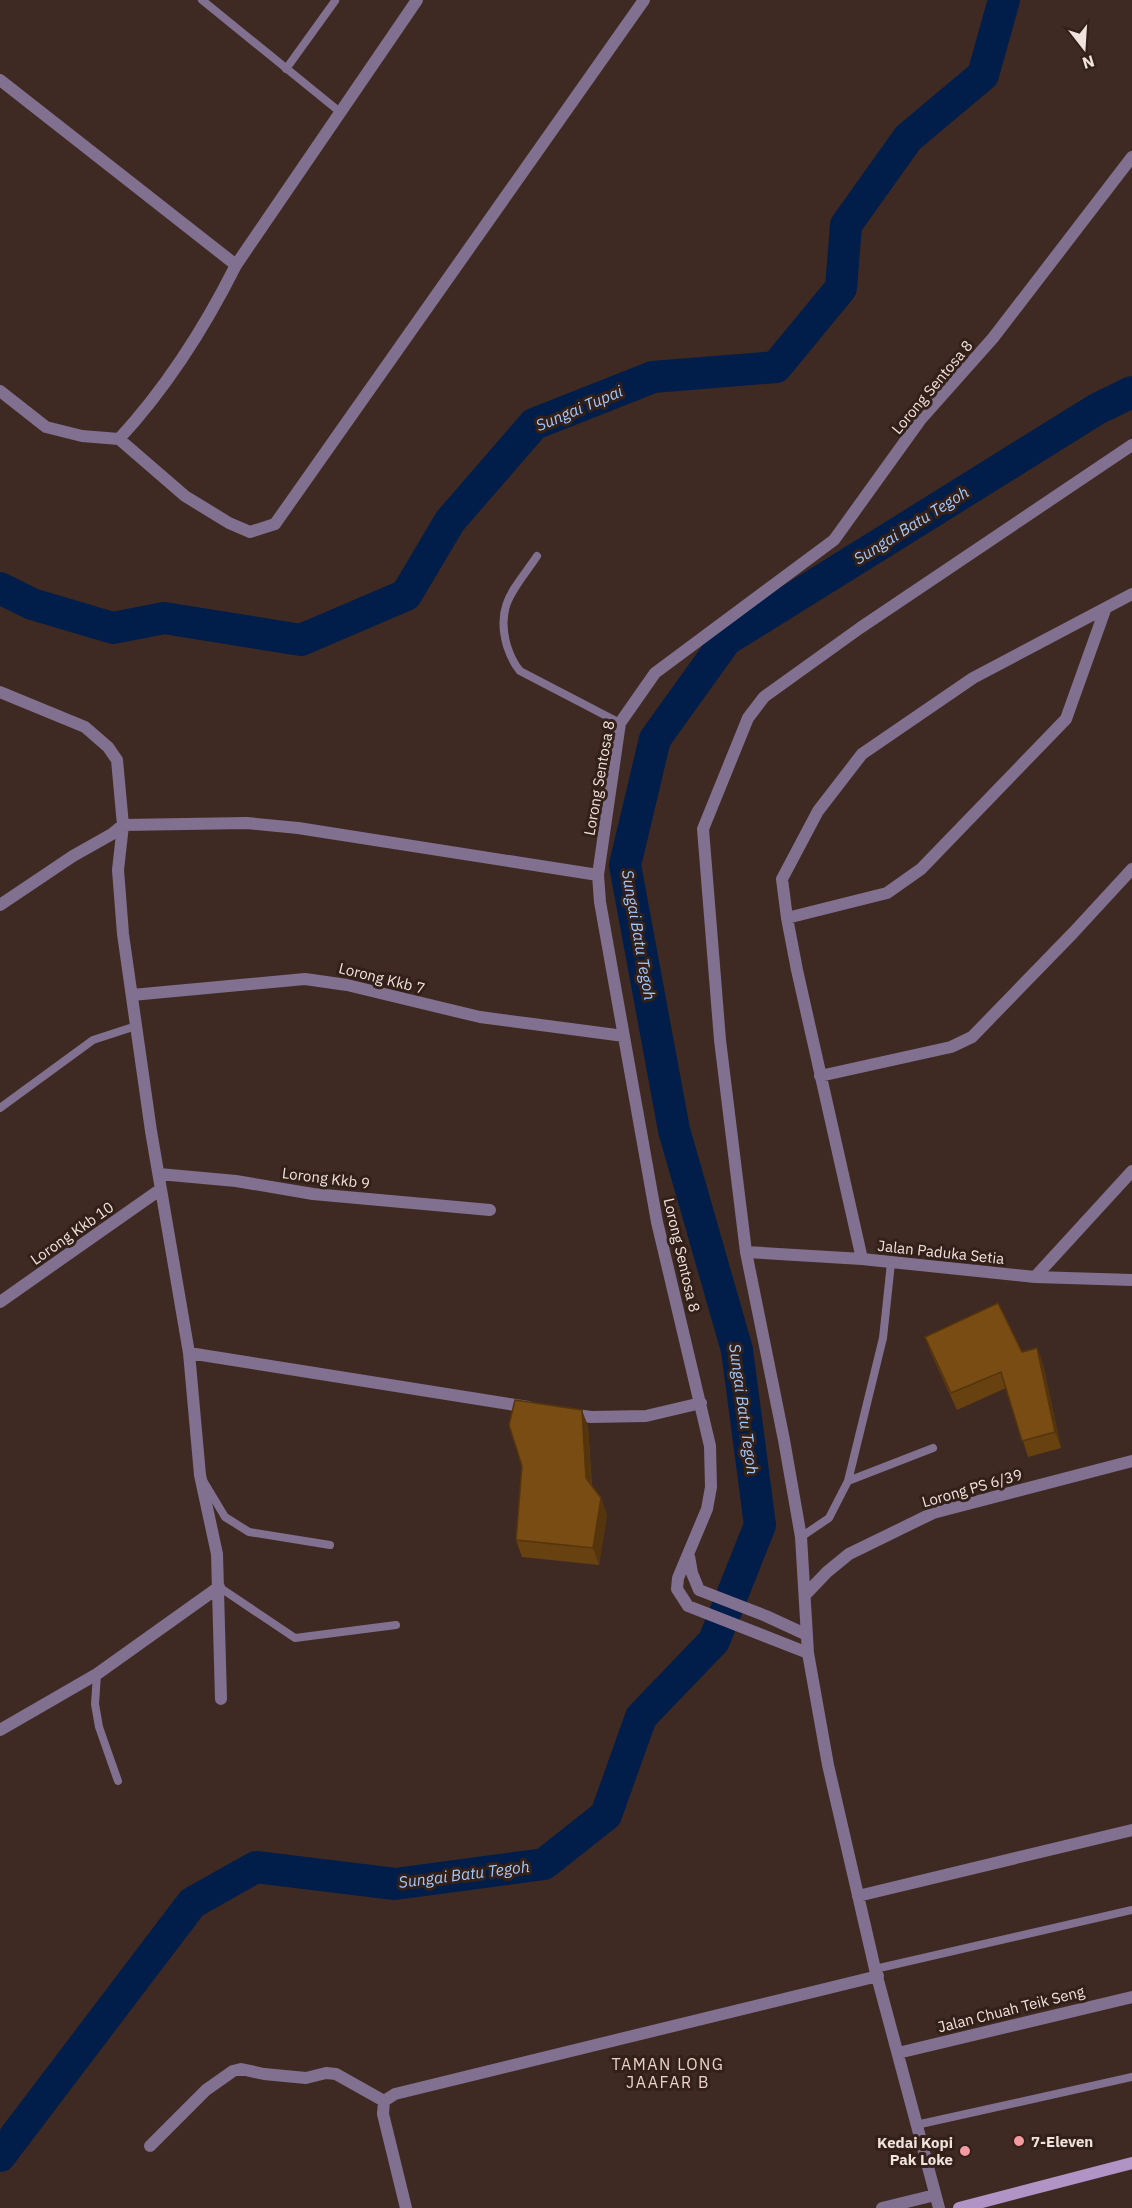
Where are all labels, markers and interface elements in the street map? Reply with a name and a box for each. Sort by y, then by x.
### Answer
north arrow [1054,18,1114,78]
text: N [1080,51,1097,74]
street label: Lorong Sentosa 8 [887,336,977,438]
water label: Sungai Tupai [533,380,626,435]
water label: Sungai Batu Tegoh [850,482,972,568]
street label: Lorong Sentosa 8 [580,719,618,837]
water label: Sungai Batu Tegoh [618,868,660,1002]
street label: Lorong Kkb 7 [337,958,427,998]
street label: Lorong Kkb 9 [281,1163,371,1193]
street label: Lorong Sentosa 8 [660,1196,704,1314]
street label: Lorong Kkb 10 [27,1197,117,1269]
street label: Jalan Paduka Setia [877,1236,1005,1268]
water label: Sungai Batu Tegoh [725,1342,763,1476]
street label: Lorong PS 6/39 [920,1465,1024,1511]
water label: Sungai Batu Tegoh [397,1856,531,1892]
street label: Jalan Chuah Teik Seng [936,1982,1086,2036]
district label: TAMAN LONG JAAFAR B [611,2054,725,2092]
place label: 7-Eleven [1031,2132,1093,2151]
place label: Kedai Kopi Pak Loke [877,2133,953,2169]
marker: 7-Eleven [1012,2134,1026,2148]
marker: Kedai Kopi Pak Loke [958,2144,972,2158]

